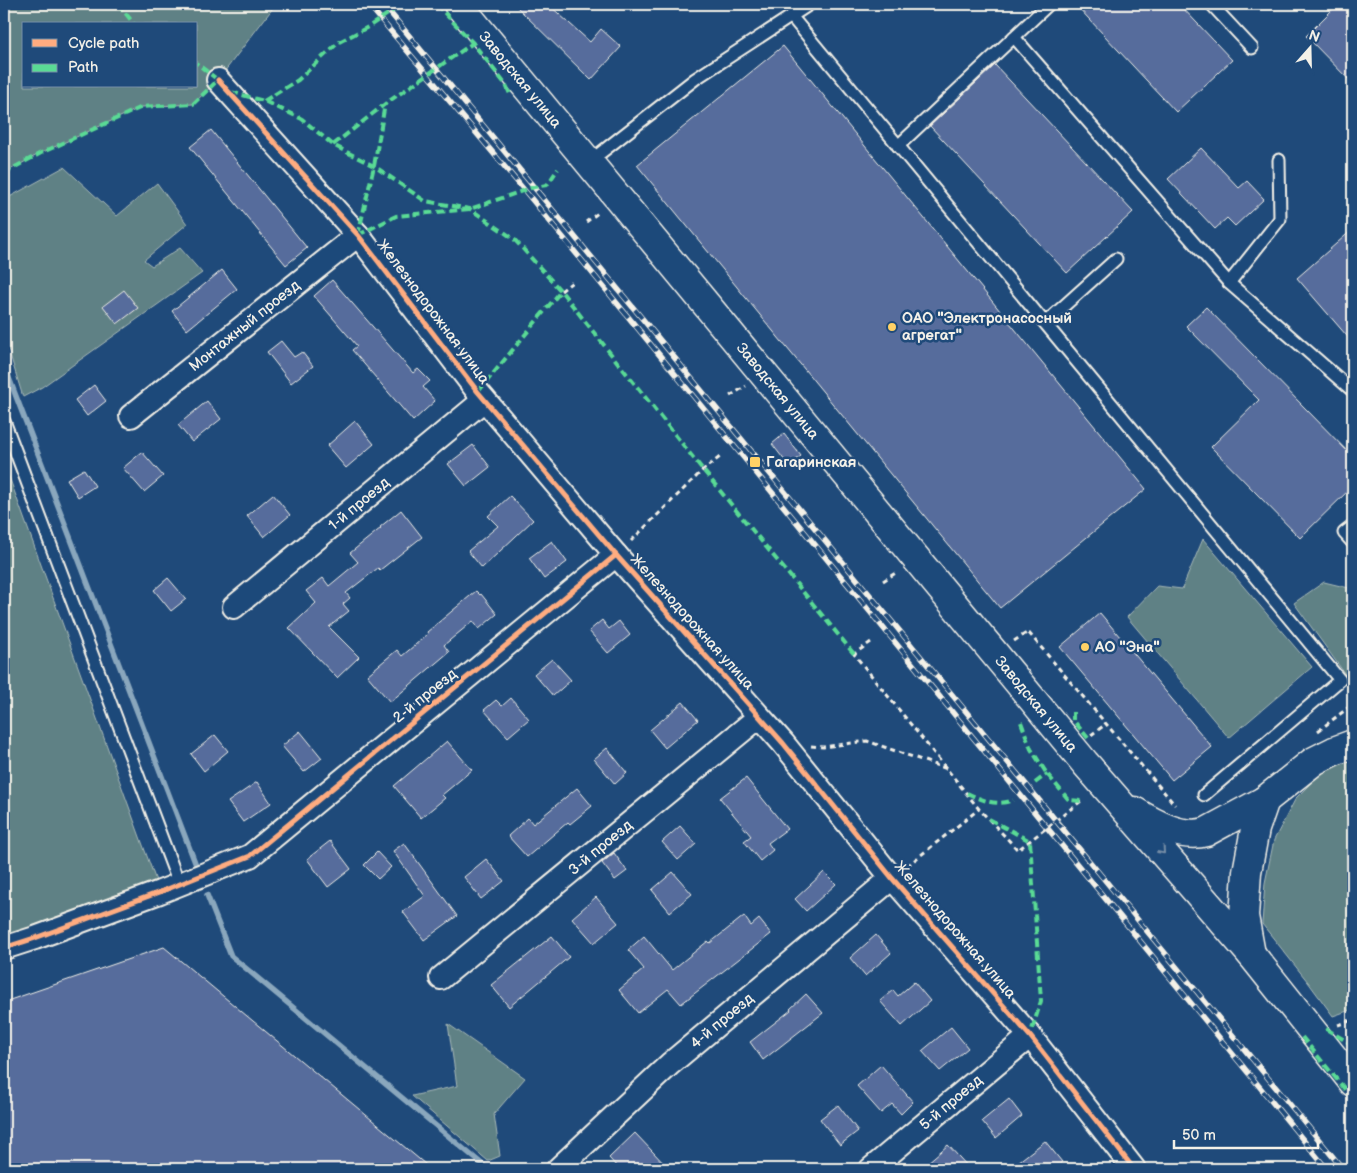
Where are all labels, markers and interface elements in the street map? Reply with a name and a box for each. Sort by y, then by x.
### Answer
legend [22,22,198,88]
north arrow [1284,22,1334,72]
text: N [1306,26,1322,46]
street label: Заводская улица [475,27,566,132]
text: Cycle path [68,34,139,53]
text: Path [68,58,98,77]
street label: Железнодорожная улица [372,236,494,388]
street label: Монтажный проезд [185,276,304,376]
place label: ОАО "Электронасосный агрегат" [902,309,1072,345]
marker: ОАО "Электронасосный агрегат" [886,321,898,333]
street label: Заводская улица [732,339,823,443]
place label: Гагаринская [766,453,856,472]
marker: Гагаринская [748,455,762,469]
street label: 1-й проезд [324,473,393,534]
street label: Железнодорожная улица [626,550,758,694]
place label: АО "Эна" [1094,638,1160,657]
marker: АО "Эна" [1079,641,1091,653]
street label: Заводская улица [991,652,1082,756]
street label: 2-й проезд [389,665,461,727]
street label: 3-й проезд [564,816,636,879]
one-way arrow [1156,846,1165,855]
street label: Железнодорожная улица [890,857,1020,1003]
street label: 4-й проезд [686,989,757,1053]
street label: 5-й проезд [915,1070,986,1134]
scale bar [1174,1118,1318,1150]
text: 50 m [1182,1126,1216,1145]

